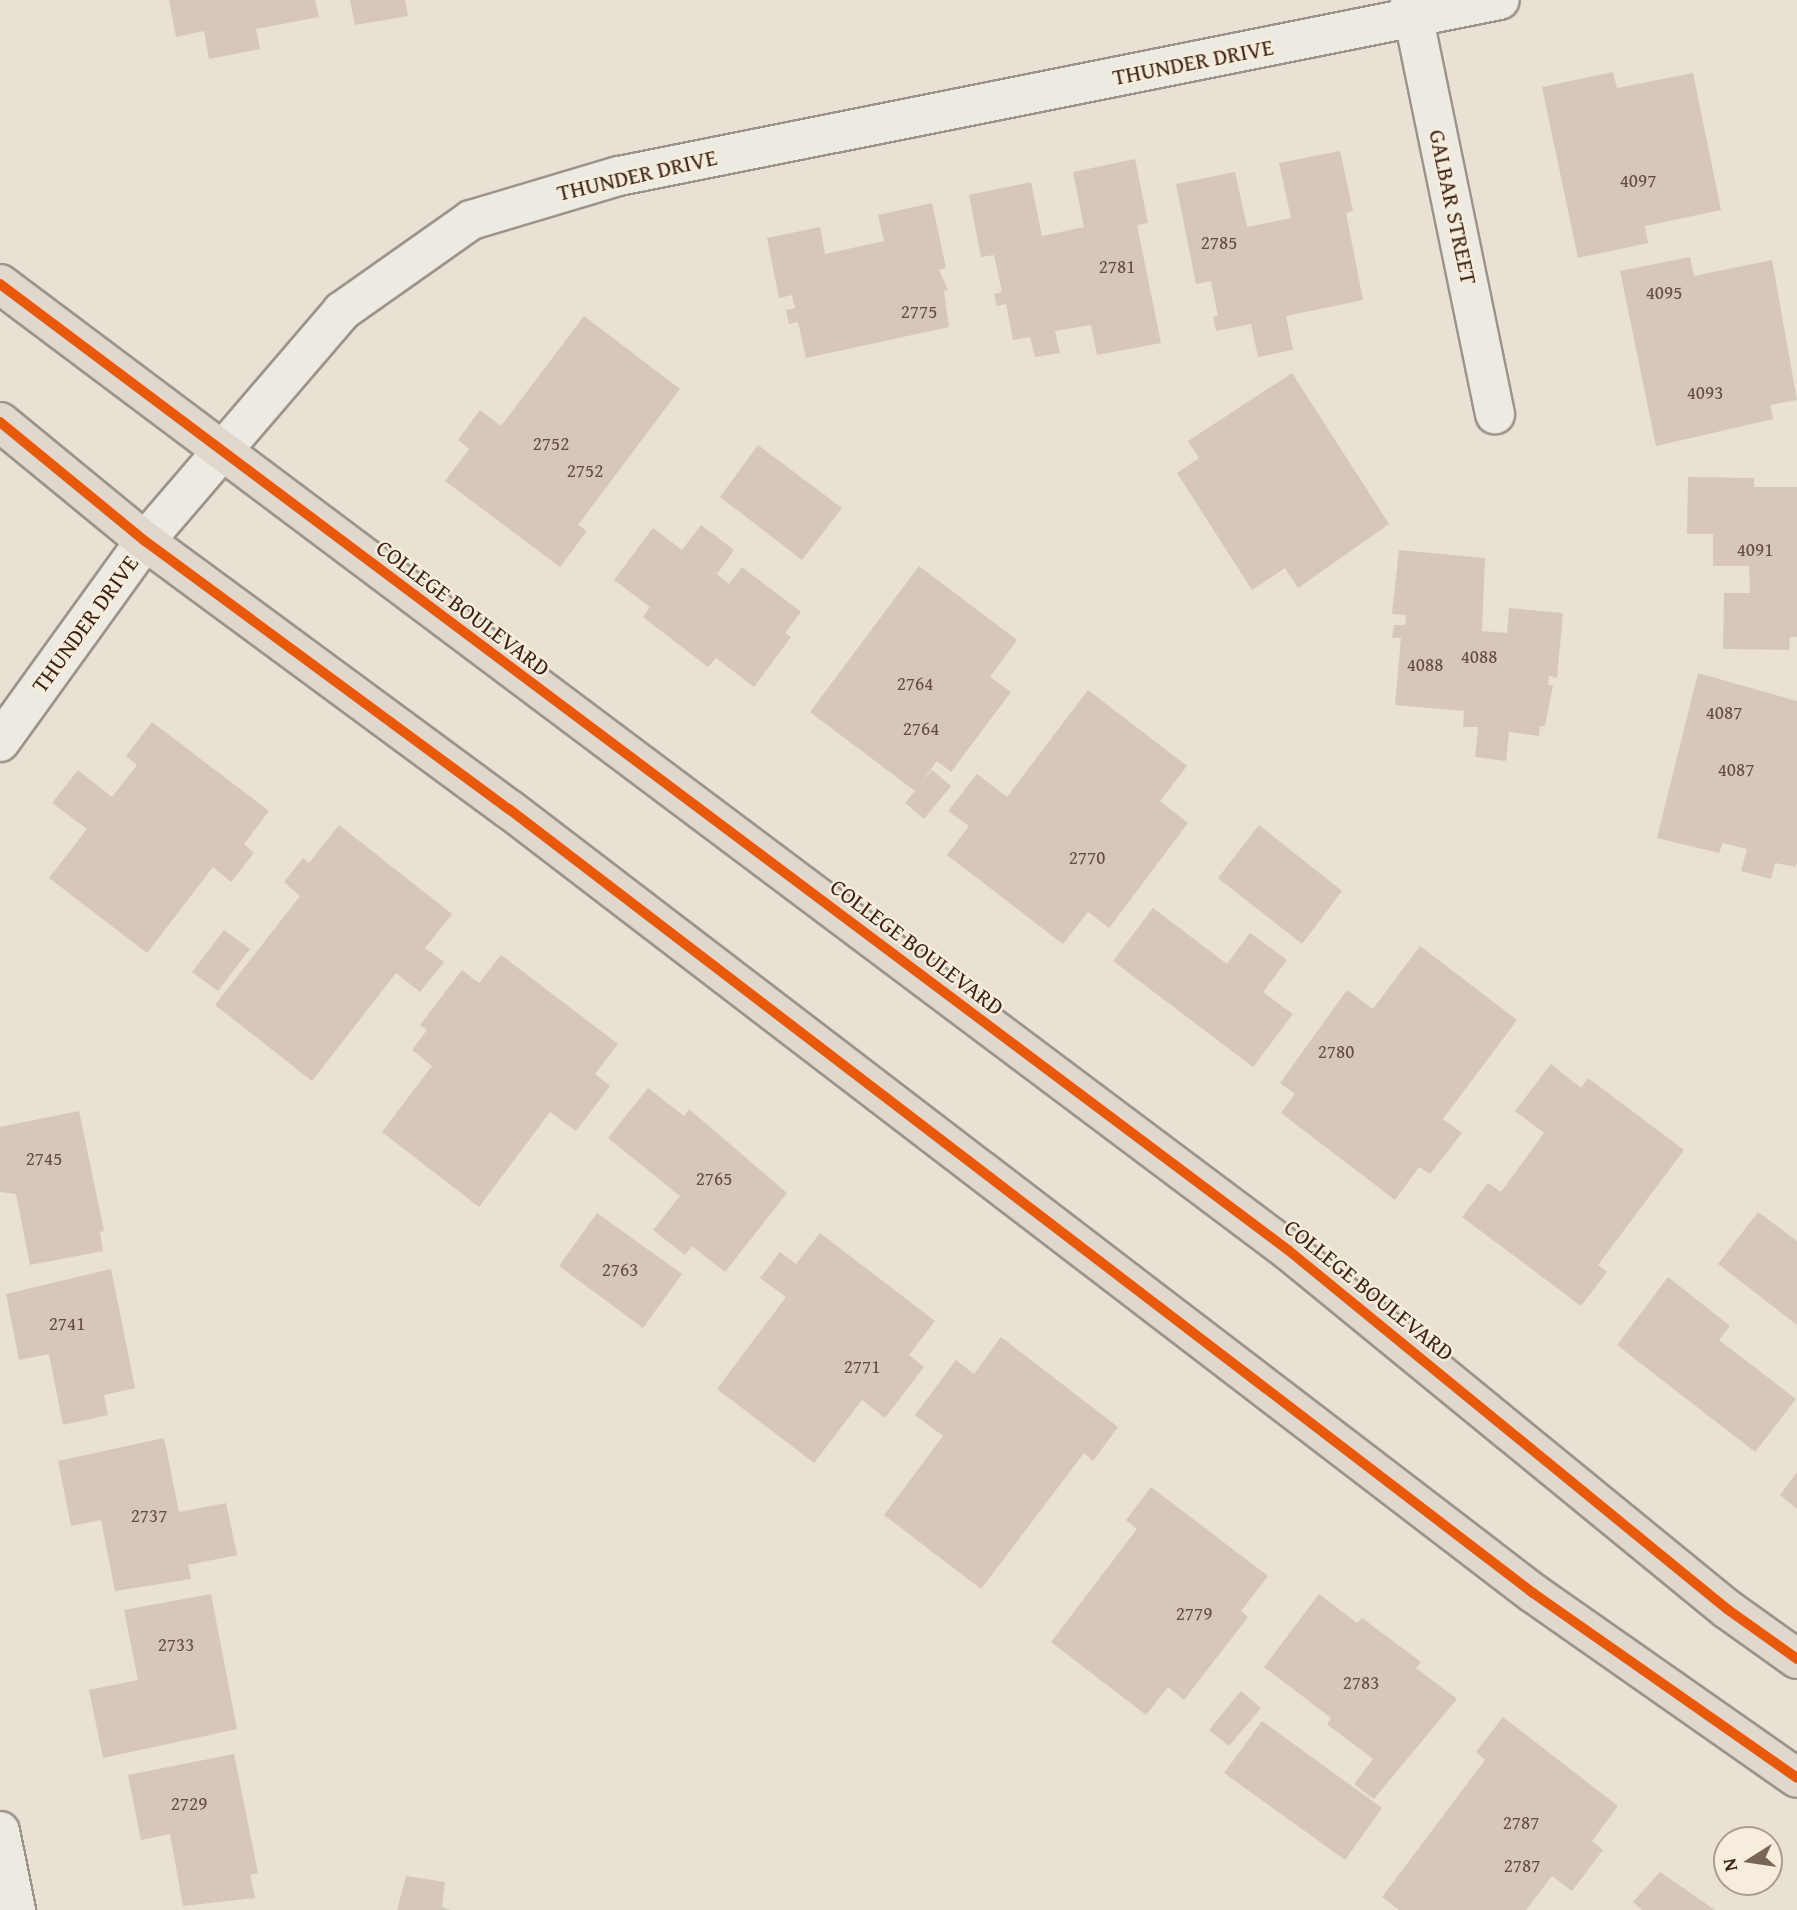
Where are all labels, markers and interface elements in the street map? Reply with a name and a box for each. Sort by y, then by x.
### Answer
street label: THUNDER DRIVE [1110,33,1276,91]
street label: GALBAR STREET [1423,127,1483,287]
street label: THUNDER DRIVE [554,143,720,207]
house number: 4097 [1620,170,1656,192]
house number: 2785 [1201,232,1237,254]
house number: 2781 [1099,256,1135,278]
house number: 4095 [1646,282,1682,304]
house number: 2775 [901,301,937,323]
house number: 4093 [1687,382,1723,404]
house number: 2752 [533,433,569,455]
house number: 2752 [567,460,603,482]
street label: COLLEGE BOULEVARD [371,534,555,682]
house number: 4091 [1737,539,1773,561]
street label: THUNDER DRIVE [26,550,144,698]
house number: 4088 [1461,646,1497,668]
house number: 4088 [1407,654,1443,676]
house number: 2764 [897,673,933,695]
house number: 4087 [1706,702,1742,724]
house number: 2764 [903,718,939,740]
house number: 4087 [1718,759,1754,781]
house number: 2770 [1069,847,1105,869]
street label: COLLEGE BOULEVARD [825,873,1009,1021]
house number: 2780 [1318,1041,1354,1063]
house number: 2745 [26,1148,62,1170]
house number: 2765 [696,1168,732,1190]
street label: COLLEGE BOULEVARD [1279,1213,1459,1367]
house number: 2763 [602,1259,638,1281]
house number: 2741 [49,1313,85,1335]
house number: 2771 [844,1356,880,1378]
house number: 2737 [131,1505,167,1527]
house number: 2779 [1176,1603,1212,1625]
house number: 2733 [158,1634,194,1656]
house number: 2783 [1343,1672,1379,1694]
house number: 2729 [171,1793,207,1815]
house number: 2787 [1503,1812,1539,1834]
north arrow [1713,1826,1783,1896]
house number: 2787 [1504,1855,1540,1877]
text: N [1714,1856,1744,1874]

